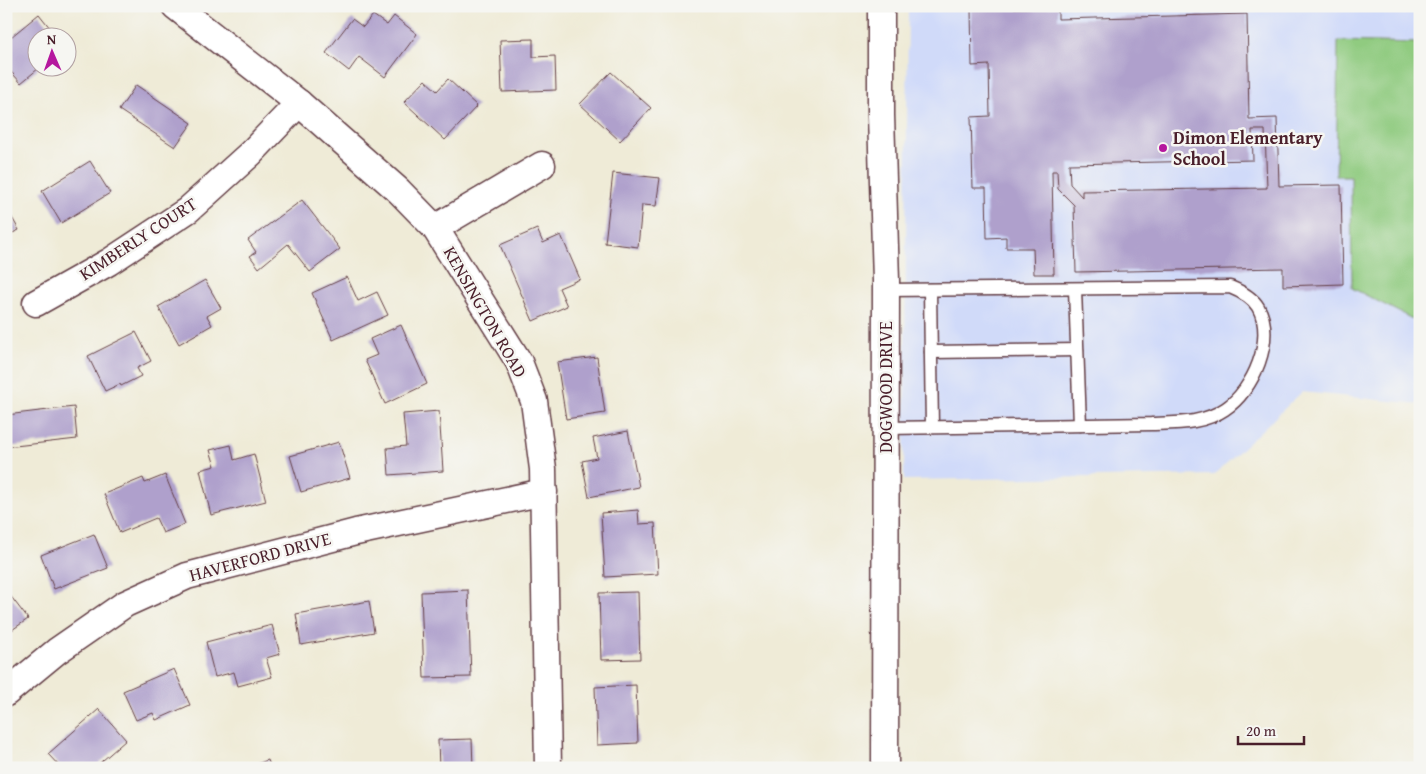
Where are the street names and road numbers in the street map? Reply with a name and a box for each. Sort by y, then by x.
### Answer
street label: KIMBERLY COURT [74,190,202,287]
street label: KENSINGTON ROAD [437,241,534,382]
street label: DOGWOOD DRIVE [872,321,899,453]
street label: HAVERFORD DRIVE [186,525,334,588]

